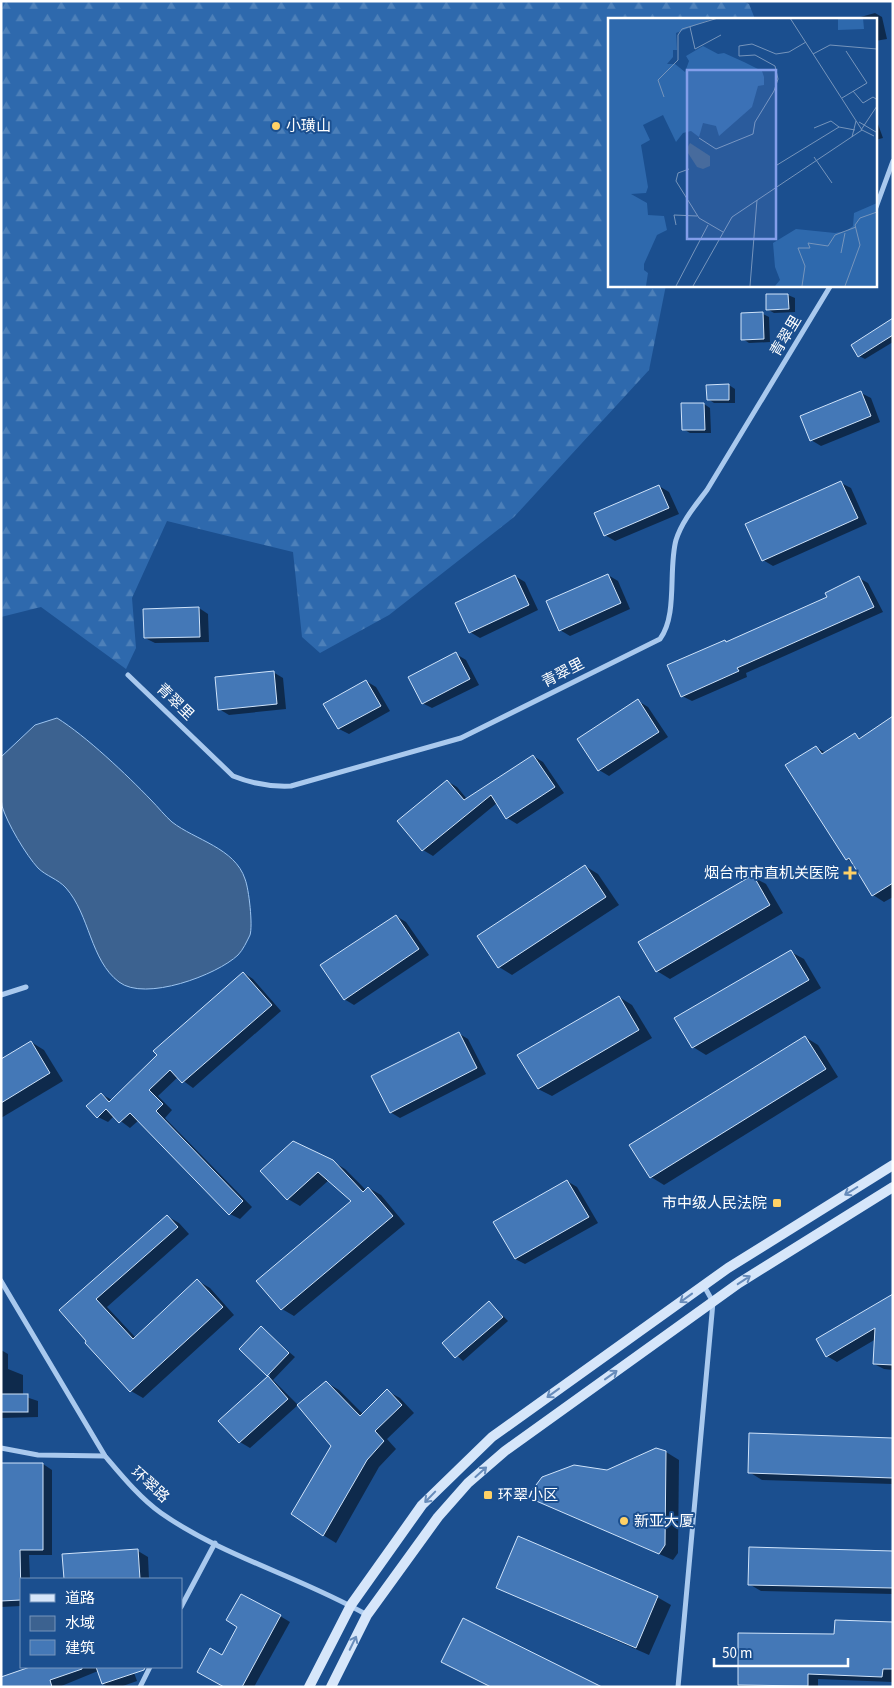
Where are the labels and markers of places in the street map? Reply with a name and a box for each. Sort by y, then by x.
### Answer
place label: 小璜山 [286,116,331,137]
marker: 小璜山 [270,120,282,132]
place label: 烟台市市直机关医院 [704,863,839,884]
marker: 烟台市市直机关医院 [843,866,857,880]
place label: 市中级人民法院 [662,1193,767,1214]
marker: 市中级人民法院 [771,1197,783,1209]
place label: 环翠小区 [498,1485,558,1506]
marker: 环翠小区 [482,1489,494,1501]
place label: 新亚大厦 [634,1511,694,1532]
marker: 新亚大厦 [618,1515,630,1527]

